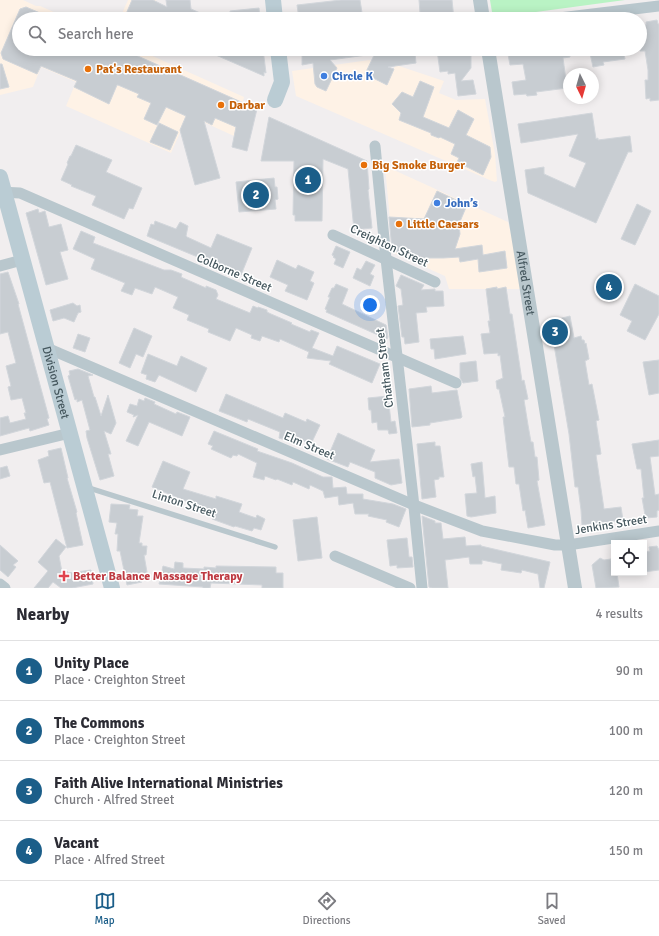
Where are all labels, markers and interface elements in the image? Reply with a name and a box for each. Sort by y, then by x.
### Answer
search box [12,12,647,56]
icon: search [26,23,48,45]
text: Search here [58,25,134,43]
place label: Pat's Restaurant [96,62,182,77]
marker: Pat's Restaurant [83,64,93,74]
north arrow [563,68,599,104]
place label: Circle K [332,69,373,84]
marker: Circle K [319,71,329,81]
place label: Darbar [229,98,265,113]
marker: Darbar [216,100,226,110]
place label: Big Smoke Burger [372,158,465,173]
marker: Big Smoke Burger [359,160,369,170]
pin: 1 [295,165,321,195]
pin: 2 [243,180,269,210]
place label: John’s [445,196,479,211]
marker: John’s [432,198,442,208]
place label: Little Caesars [407,217,479,232]
marker: Little Caesars [394,219,404,229]
street label: Creighton Street [348,221,430,271]
street label: Alfred Street [513,249,538,316]
street label: Colborne Street [194,250,274,296]
pin: 4 [596,272,622,302]
your location [360,295,380,315]
pin: 3 [542,317,568,347]
street label: Chatham Street [373,327,397,409]
street label: Division Street [39,344,73,421]
street label: Elm Street [281,429,337,463]
street label: Linton Street [150,487,218,521]
street label: Jenkins Street [574,512,648,538]
map controls [611,540,647,576]
button: locate [611,540,647,576]
place label: Better Balance Massage Therapy [73,569,243,584]
marker: Better Balance Massage Therapy [58,570,70,582]
text: Nearby [16,604,69,625]
text: 4 results [595,606,643,622]
text: Unity Place [54,654,129,672]
text: 1 [25,663,33,679]
text: 90 m [616,663,643,679]
text: Place · Creighton Street [54,672,185,688]
text: The Commons [54,714,144,732]
text: 2 [25,723,33,739]
text: 100 m [609,723,643,739]
text: Place · Creighton Street [54,732,185,748]
text: Faith Alive International Ministries [54,774,283,792]
text: 3 [25,783,33,799]
text: 120 m [609,783,643,799]
text: Church · Alfred Street [54,792,174,808]
text: Vacant [54,834,99,852]
text: 4 [25,843,33,859]
text: 150 m [609,843,643,859]
text: Place · Alfred Street [54,852,165,868]
tab: Map [94,890,116,927]
tab: Directions [303,890,351,927]
tab: Saved [538,890,565,927]

